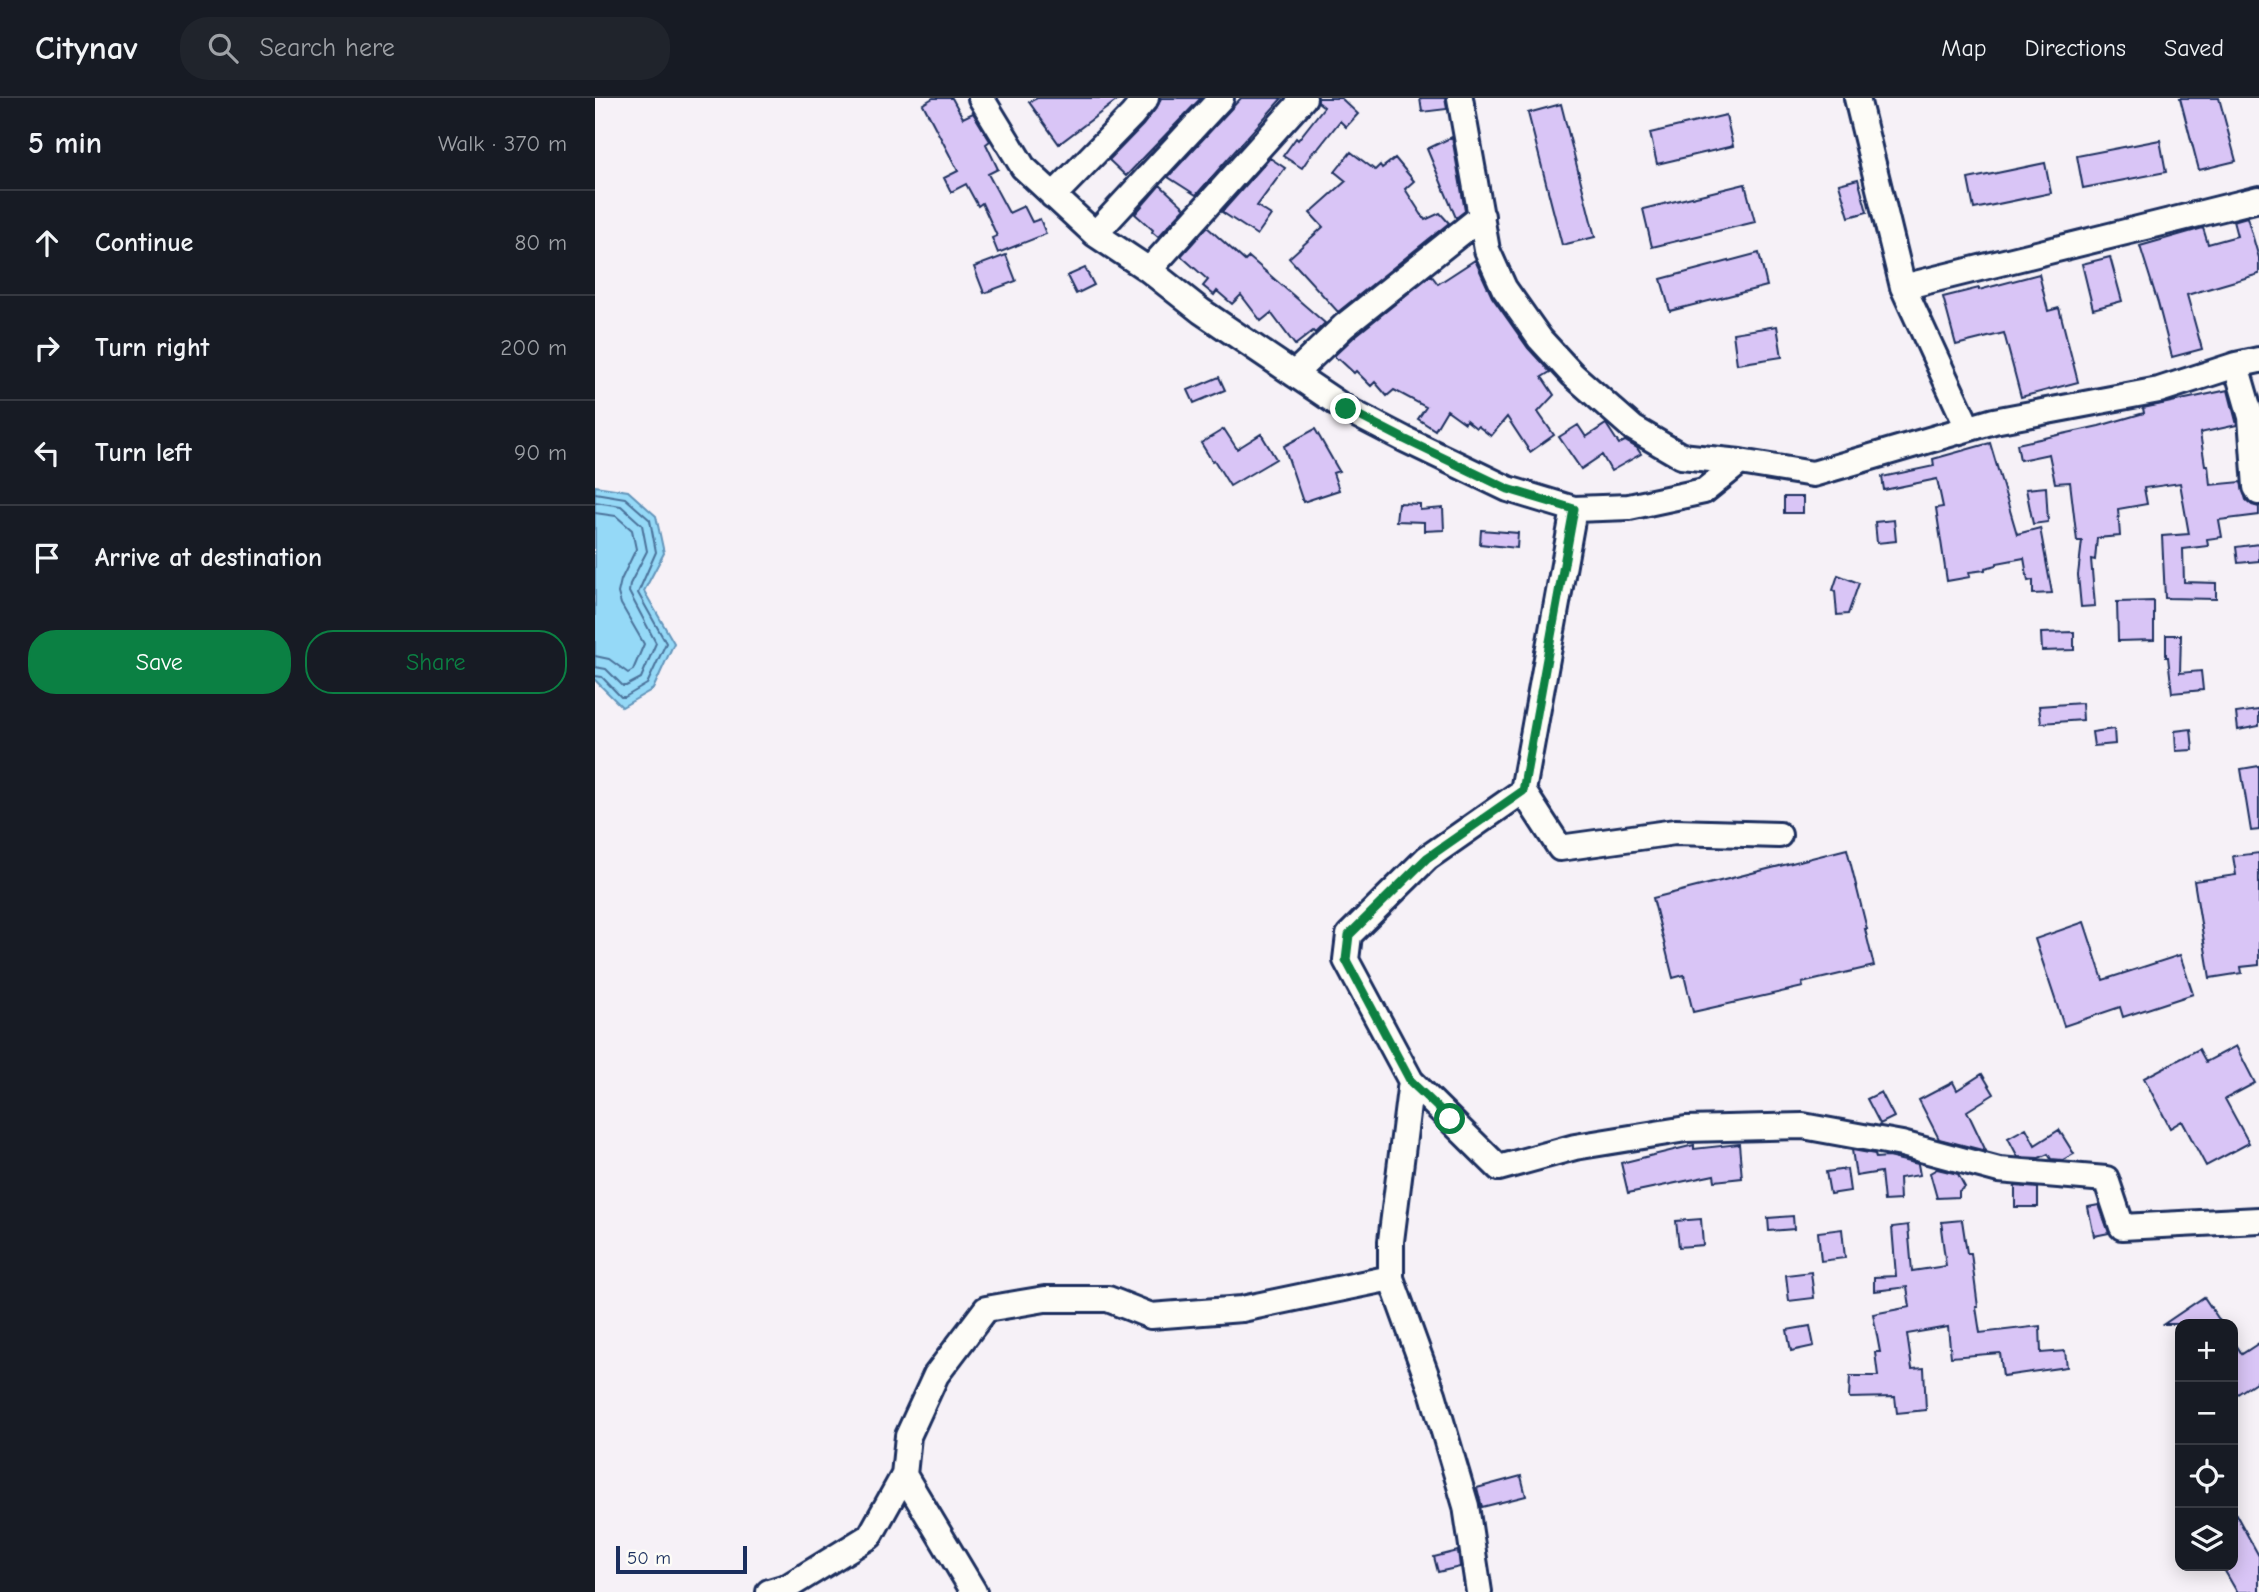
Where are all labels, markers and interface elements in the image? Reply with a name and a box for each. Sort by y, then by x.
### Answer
search box [180,17,670,80]
text: Citynav [35,29,138,67]
icon: search [204,29,242,67]
text: Search here [260,33,395,63]
text: Map [1941,34,1987,62]
text: Directions [2025,34,2126,62]
text: Saved [2164,34,2224,62]
text: 5 min [28,126,102,161]
text: Walk · 370 m [438,130,567,157]
icon: ahead [28,224,66,262]
text: Continue [95,228,193,258]
text: 80 m [514,229,567,256]
icon: right [28,329,66,367]
text: Turn right [95,333,209,363]
text: 200 m [500,334,567,361]
route end [1330,393,1361,424]
icon: left [28,434,66,472]
text: Turn left [95,438,192,468]
text: 90 m [514,439,567,466]
icon: arrive [28,539,66,577]
text: Arrive at destination [95,543,322,573]
button: Save [28,630,291,694]
button: Share [305,630,567,694]
route start [1434,1103,1465,1134]
map controls [2175,1319,2238,1571]
button: + [2175,1319,2238,1382]
button: − [2175,1382,2238,1445]
button: locate [2175,1445,2238,1508]
button: layers [2175,1508,2238,1571]
scale bar [616,1543,747,1575]
text: 50 m [627,1547,671,1569]

